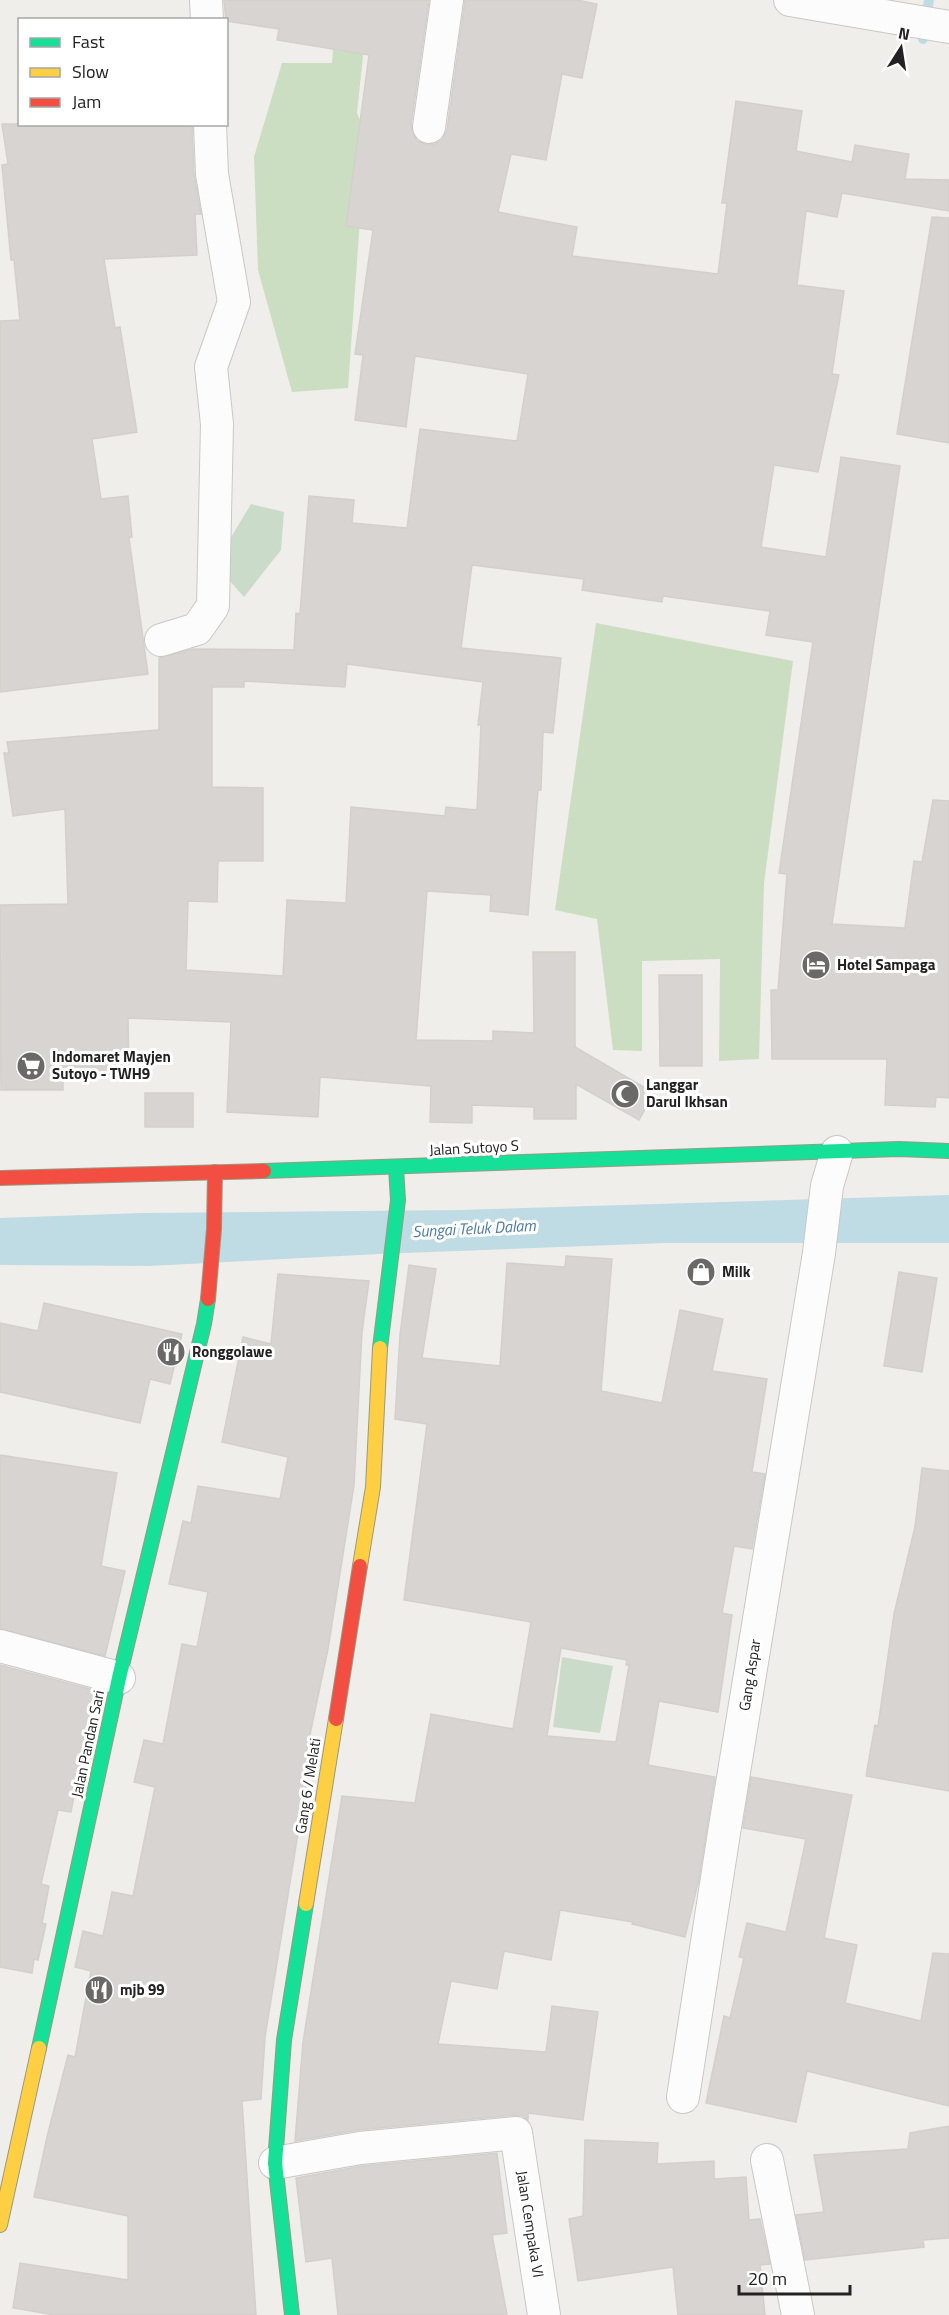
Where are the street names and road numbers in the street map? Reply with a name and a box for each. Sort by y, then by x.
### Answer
street label: Jalan Sutoyo S [429,1134,519,1161]
street label: Gang Aspar [732,1637,767,1712]
street label: Jalan Pandan Sari [65,1688,110,1800]
street label: Gang 6 / Melati [289,1736,326,1835]
street label: Jalan Cempaka VI [511,2169,550,2279]

